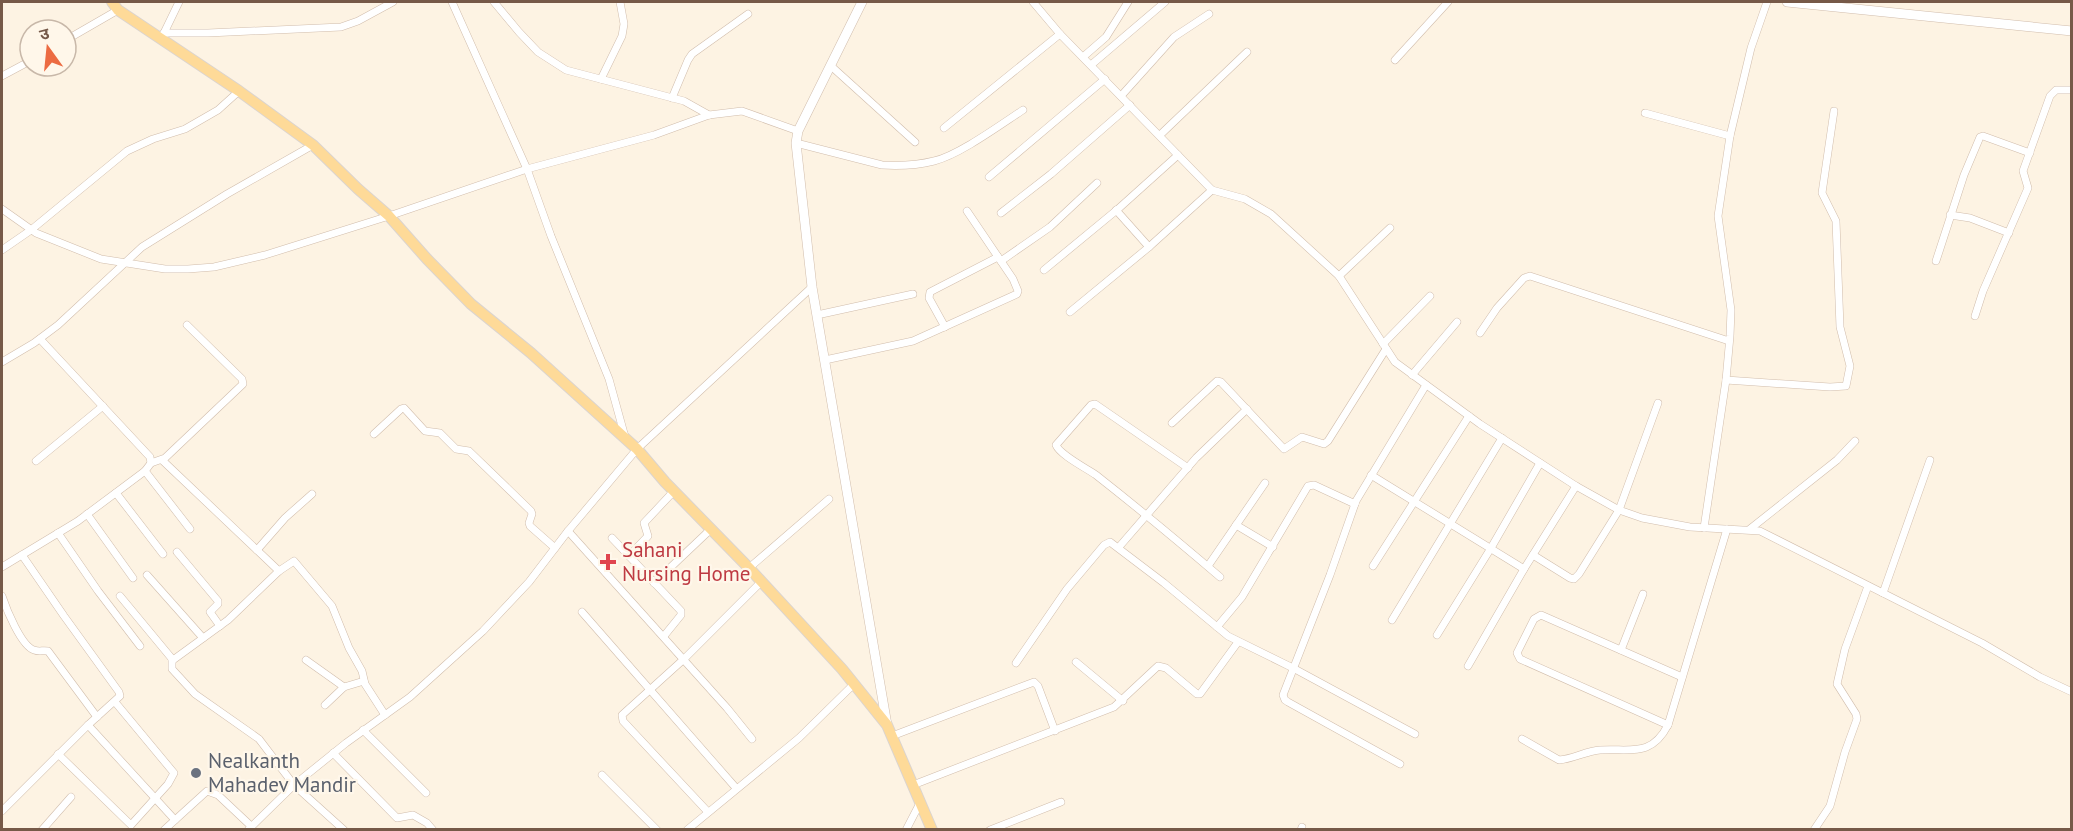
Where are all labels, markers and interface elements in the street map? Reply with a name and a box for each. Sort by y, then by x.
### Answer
north arrow [18,18,78,78]
text: उ [37,22,52,44]
place label: Sahani Nursing Home [622,536,751,587]
marker: Sahani Nursing Home [599,553,617,571]
place label: Nealkanth Mahadev Mandir [208,747,356,798]
marker: Nealkanth Mahadev Mandir [189,766,203,780]

